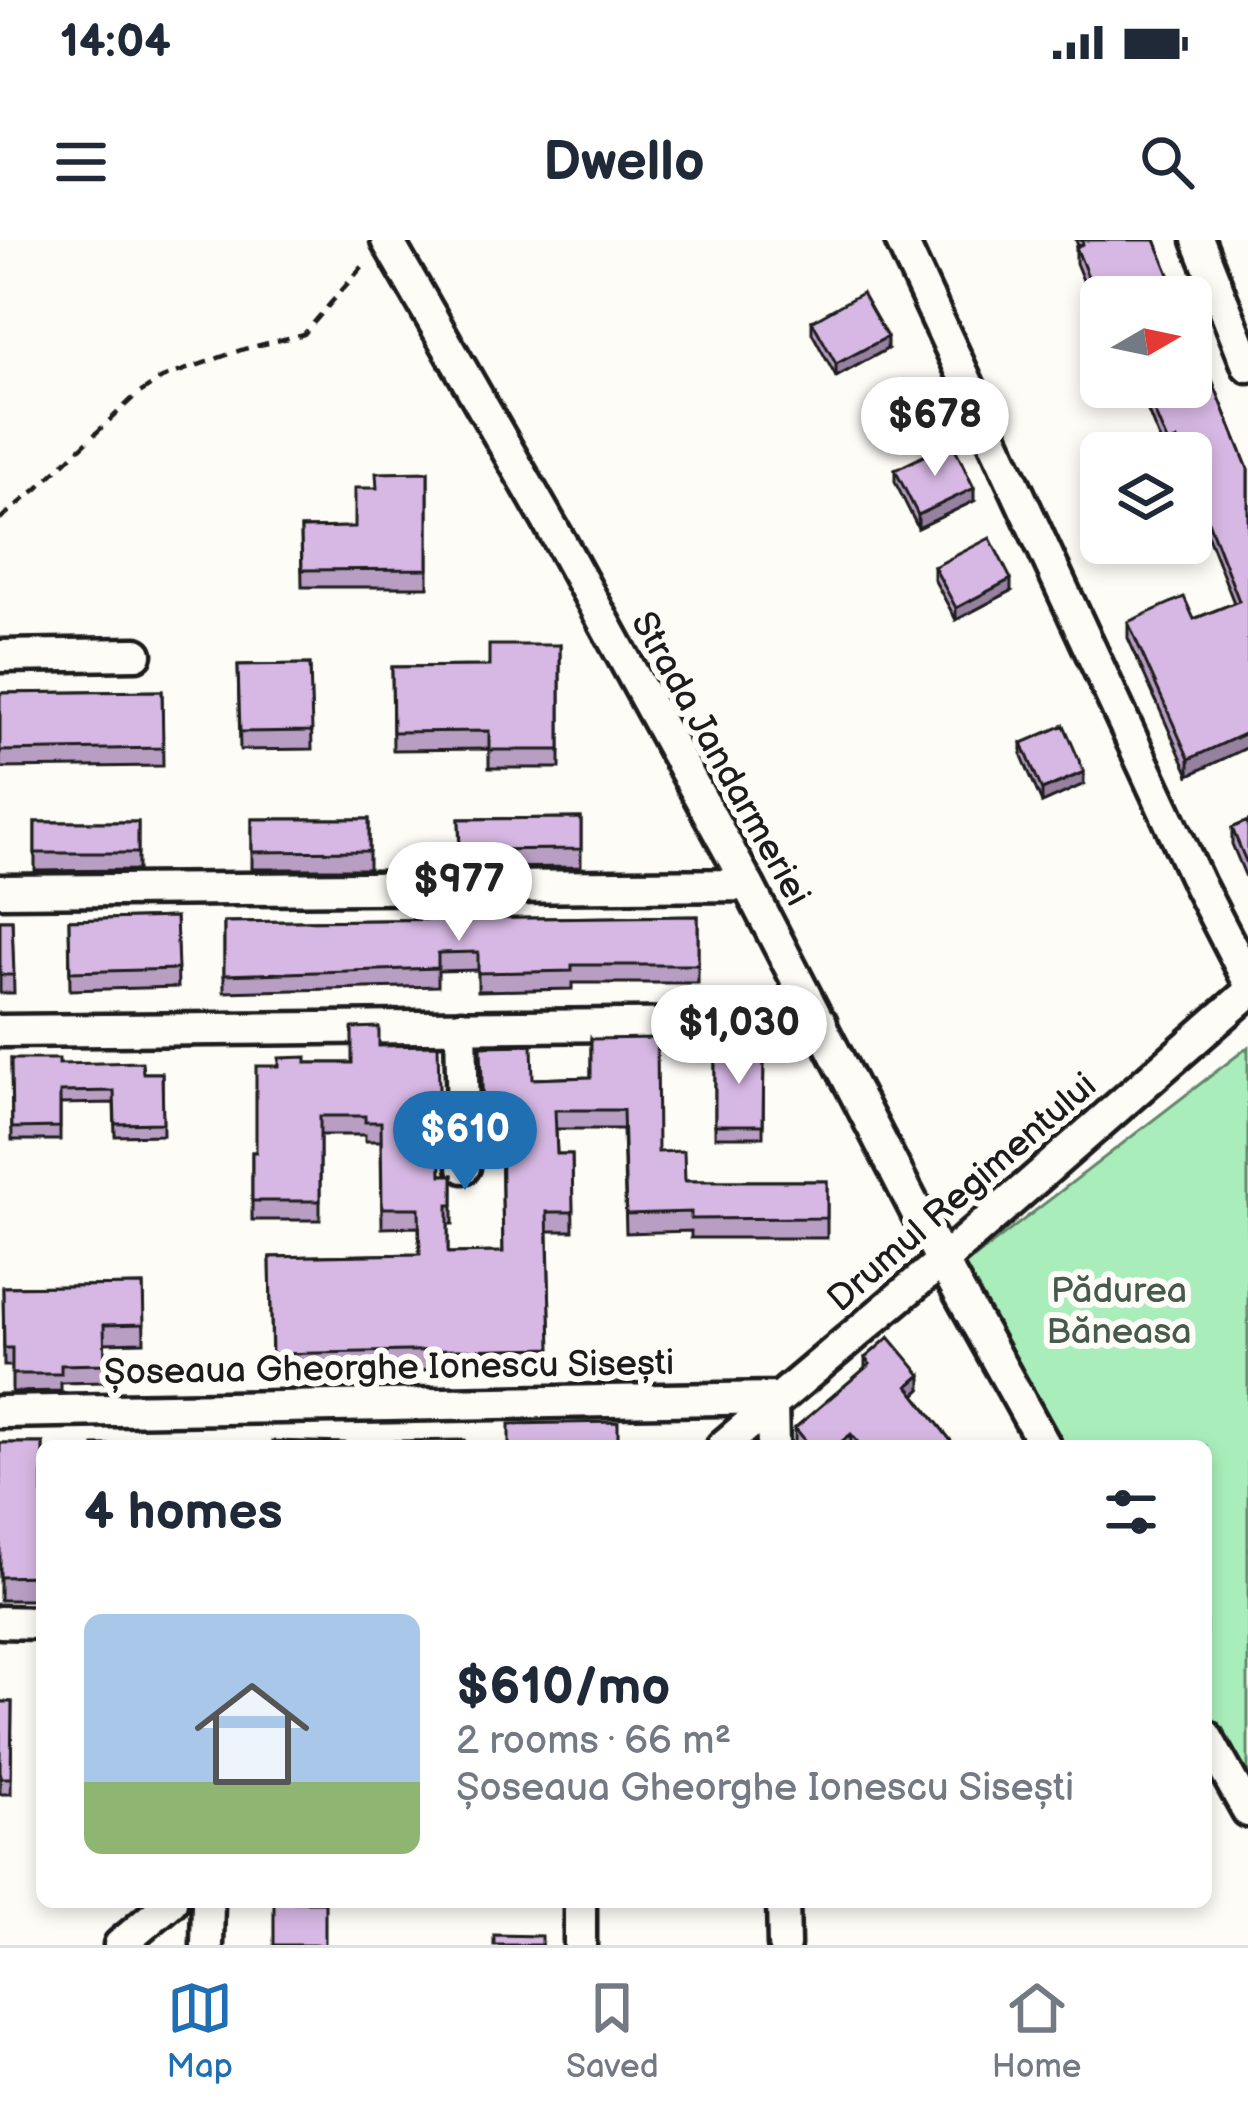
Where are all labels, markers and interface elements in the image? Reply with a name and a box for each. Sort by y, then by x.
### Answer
text: 14:04 [60,15,171,70]
icon: menu [48,129,114,195]
icon: search [1134,129,1200,195]
text: Dwello [543,130,705,195]
north arrow [1080,276,1212,408]
map controls [1080,276,1212,564]
pin: $678 [864,377,1006,479]
text: $678 [888,392,982,439]
button: layers [1080,432,1212,564]
street label: Strada Jandarmeriei [621,605,818,914]
pin: $977 [388,842,530,944]
text: $977 [413,857,505,904]
pin: $1,030 [641,985,837,1087]
text: $1,030 [678,1000,800,1047]
street label: Drumul Regimentului [820,1065,1106,1321]
pin: $610 [394,1091,536,1193]
text: $610 [420,1106,510,1153]
park label: Pădurea Băneasa [1046,1270,1192,1354]
street label: Șoseaua Gheorghe Ionescu Sisești [103,1342,675,1395]
icon: filters [1098,1479,1164,1545]
text: 4 homes [84,1482,283,1543]
text: $610/mo [456,1657,670,1718]
icon: home [180,1662,324,1806]
text: 2 rooms · 66 m² [456,1718,731,1765]
text: Șoseaua Gheorghe Ionescu Sisești [456,1765,1074,1812]
tab: Map [167,1975,233,2087]
tab: Saved [566,1975,659,2087]
tab: Home [992,1975,1081,2087]

